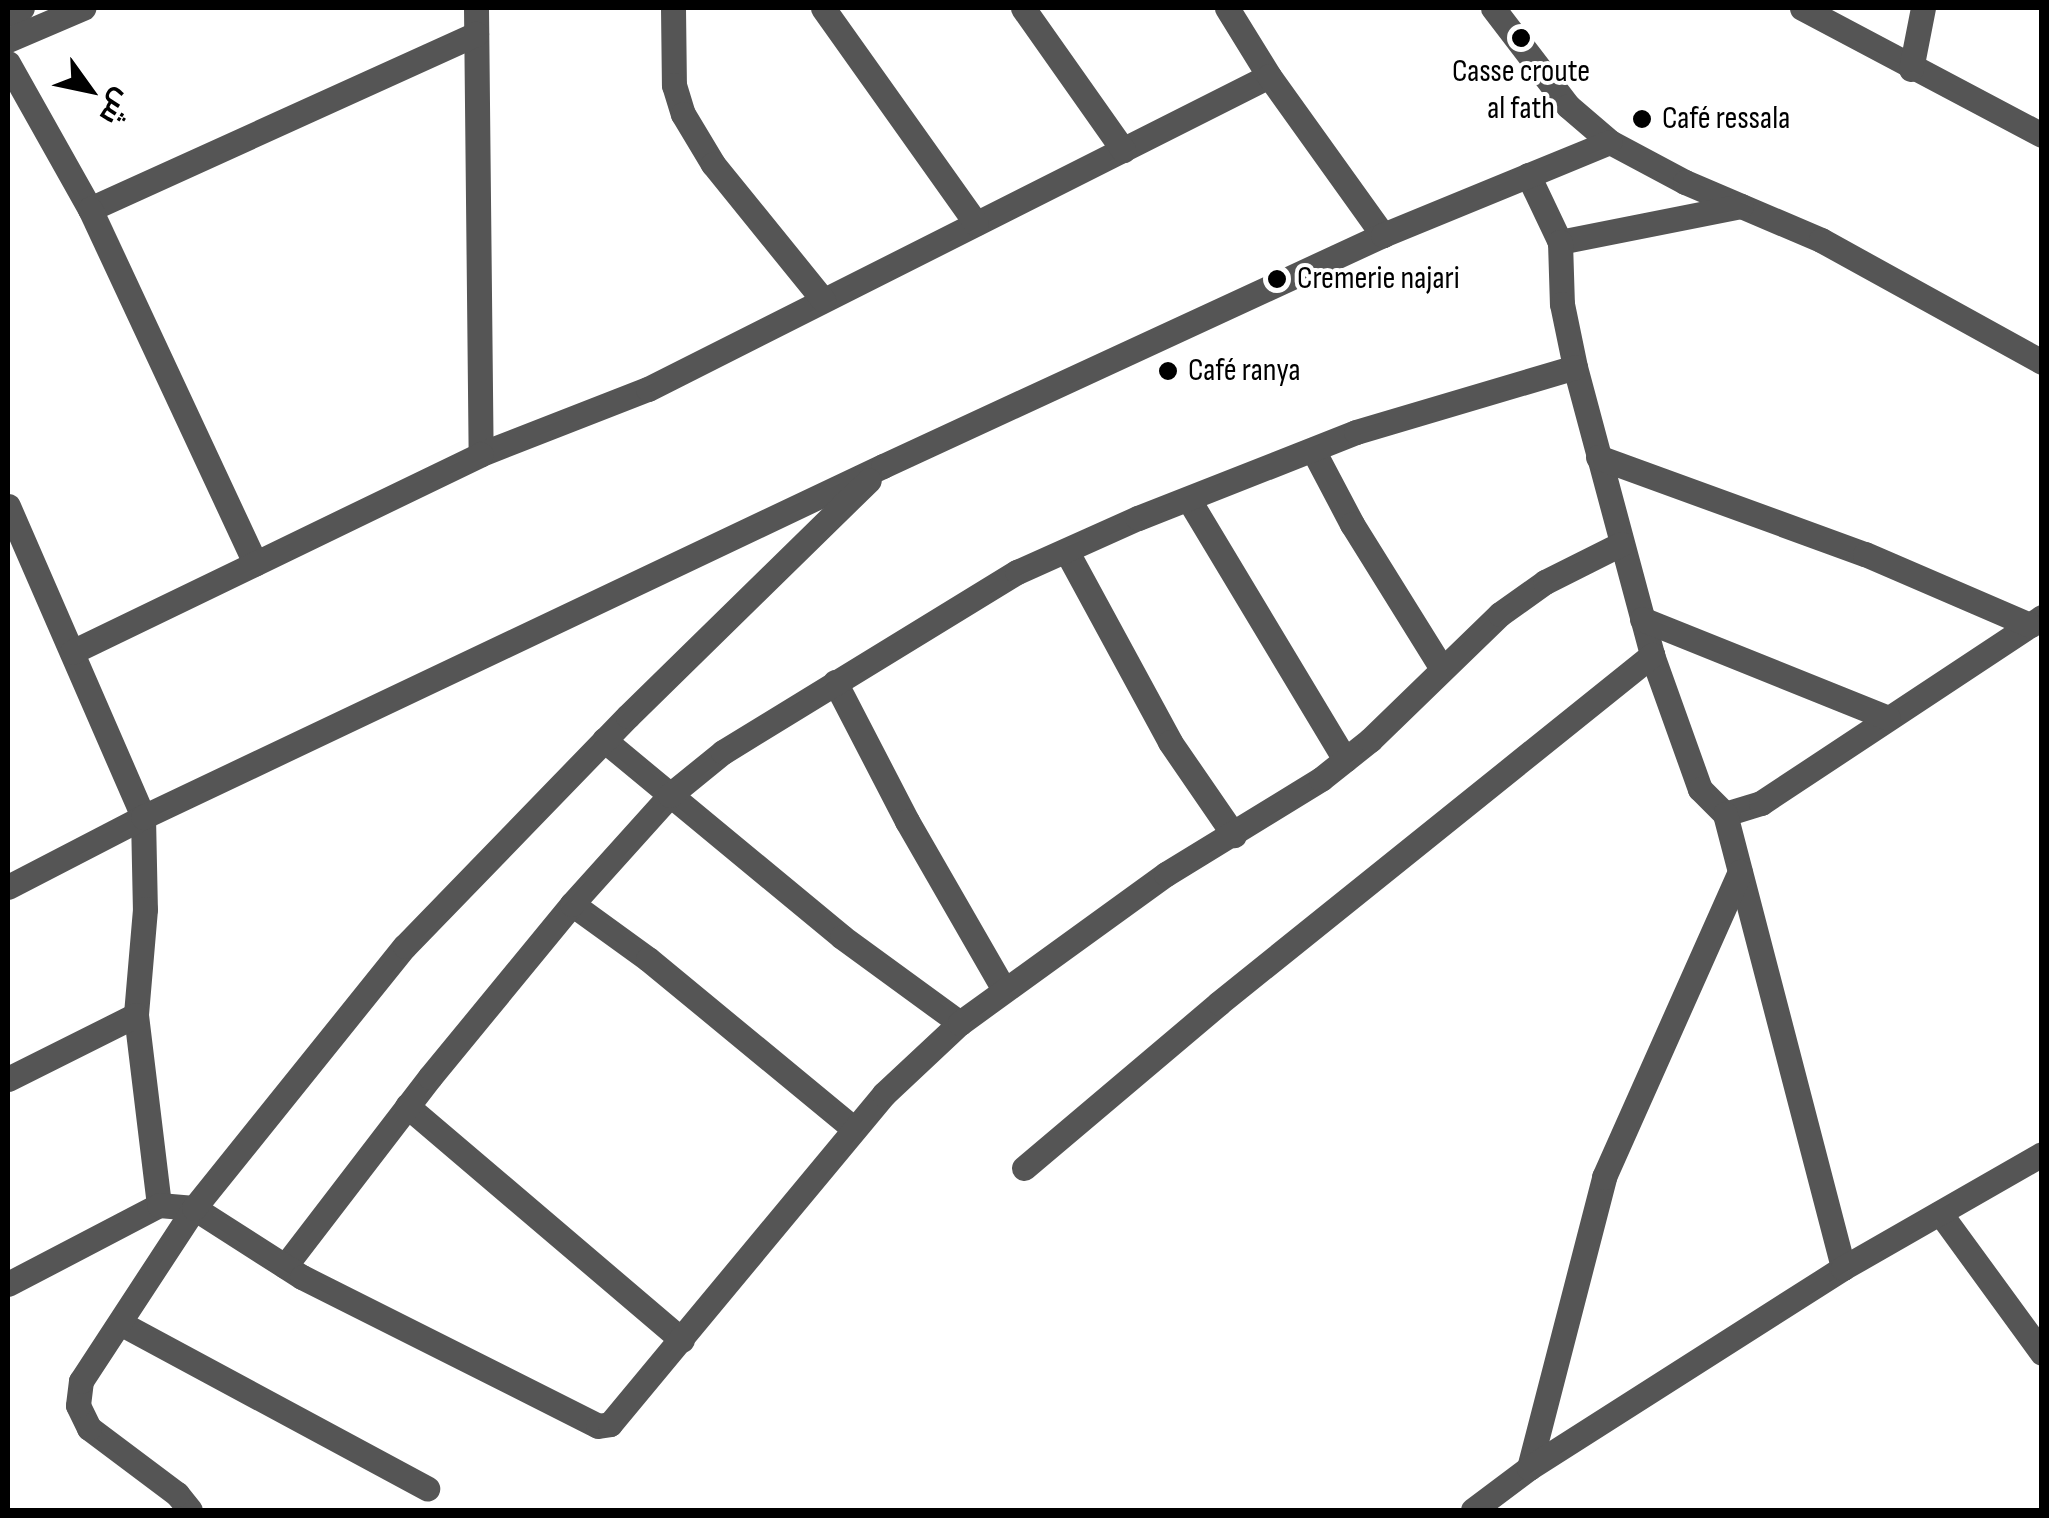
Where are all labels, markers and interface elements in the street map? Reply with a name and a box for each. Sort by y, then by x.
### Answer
marker: Casse croute al fath [1510,27,1532,49]
north arrow [40,40,140,140]
place label: Casse croute al fath [1452,54,1590,129]
text: ش [92,83,139,131]
place label: Café ressala [1662,100,1790,138]
marker: Café ressala [1631,108,1653,130]
place label: Cremerie najari [1297,260,1460,298]
marker: Cremerie najari [1266,268,1288,290]
place label: Café ranya [1188,352,1301,390]
marker: Café ranya [1157,360,1179,382]

